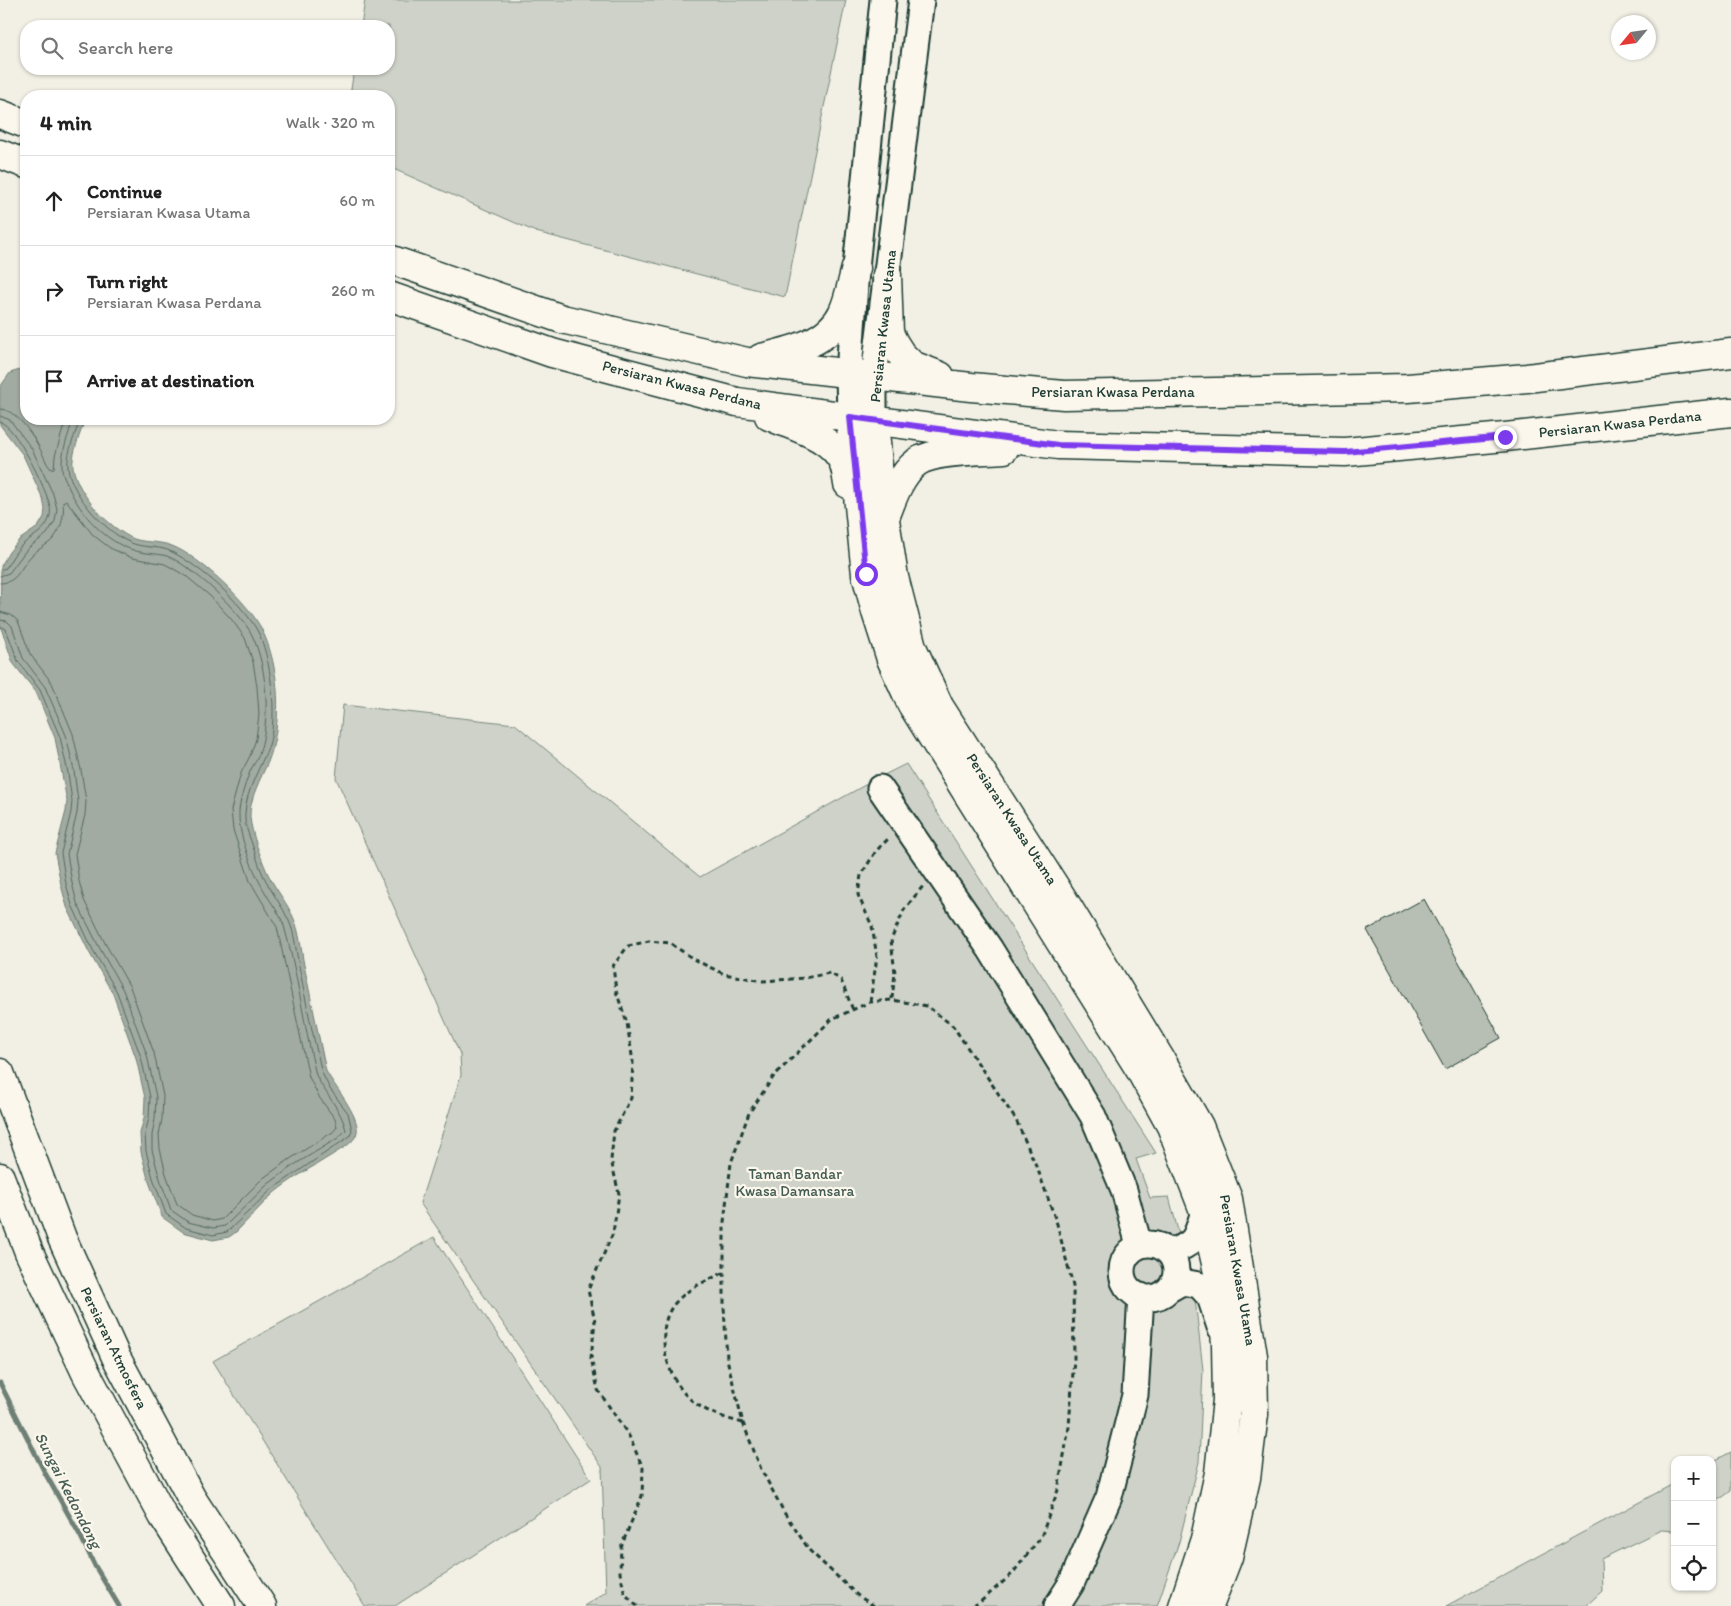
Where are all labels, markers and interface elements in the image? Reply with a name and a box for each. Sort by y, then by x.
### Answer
north arrow [1611,15,1656,60]
search box [20,20,395,75]
icon: search [38,34,66,62]
text: Search here [78,36,173,59]
text: 4 min [40,110,92,135]
text: Walk · 320 m [286,113,375,132]
text: Continue [87,180,162,203]
icon: ahead [40,187,68,215]
text: 60 m [340,191,375,210]
text: Persiaran Kwasa Utama [87,203,250,222]
street label: Persiaran Kwasa Utama [866,248,900,403]
text: Turn right [87,270,168,293]
icon: right [40,277,68,305]
text: 260 m [331,281,375,300]
text: Persiaran Kwasa Perdana [87,293,262,312]
street label: Persiaran Kwasa Perdana [600,356,764,414]
icon: arrive [40,367,68,395]
text: Arrive at destination [87,369,254,392]
street label: Persiaran Kwasa Perdana [1031,383,1195,401]
street label: Persiaran Kwasa Perdana [1538,406,1703,442]
route end [1494,426,1517,449]
route start [855,563,878,586]
street label: Persiaran Kwasa Utama [963,750,1062,889]
park label: Taman Bandar Kwasa Damansara [736,1165,855,1200]
street label: Persiaran Kwasa Utama [1216,1193,1260,1348]
street label: Persiaran Atmosfera [77,1284,152,1412]
water label: Sungai Kedondong [31,1429,107,1553]
map controls [1671,1456,1716,1591]
button: + [1671,1456,1716,1501]
button: − [1671,1501,1716,1546]
button: locate [1671,1546,1716,1591]

